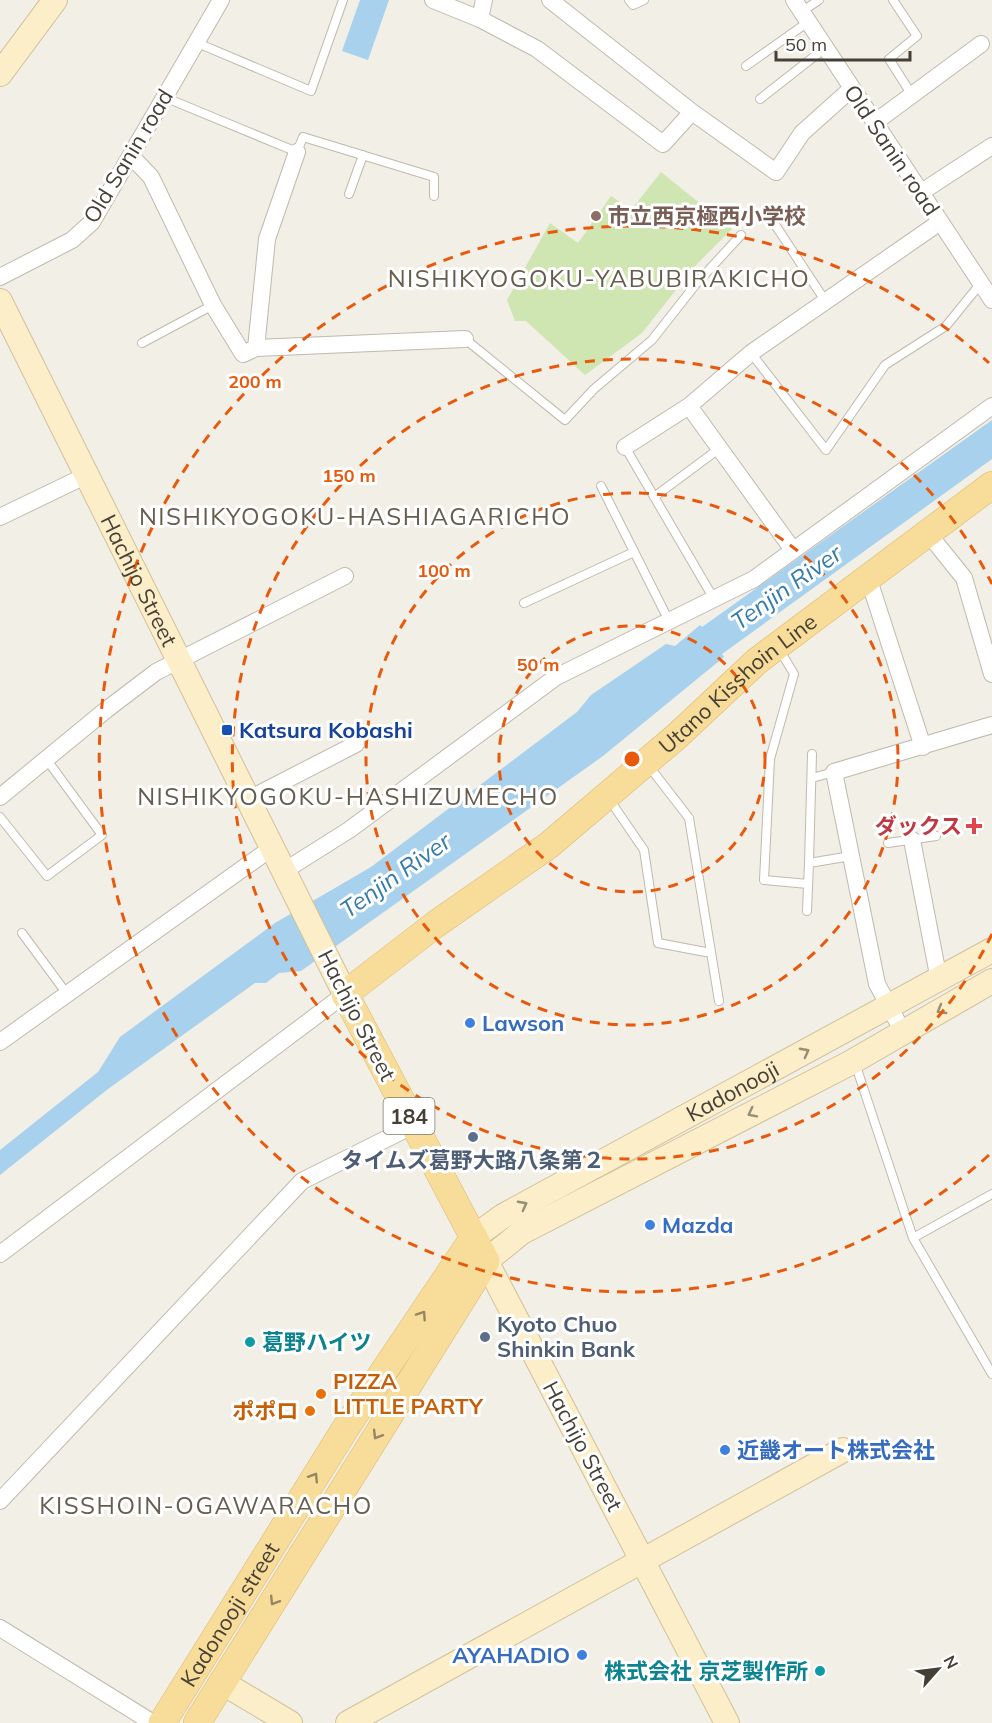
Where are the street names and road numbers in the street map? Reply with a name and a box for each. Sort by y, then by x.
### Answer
street label: Old Sanin road [838,79,946,221]
street label: Old Sanin road [77,84,179,228]
street label: Hachijo Street [95,510,184,651]
street label: Utano Kisshoin Line [653,607,822,760]
street label: Hachijo Street [312,945,402,1086]
street label: Kadonooji [681,1055,784,1128]
road number: 184 [384,1098,434,1134]
street label: Hachijo Street [537,1376,629,1516]
street label: Kadonooji street [174,1537,285,1692]

